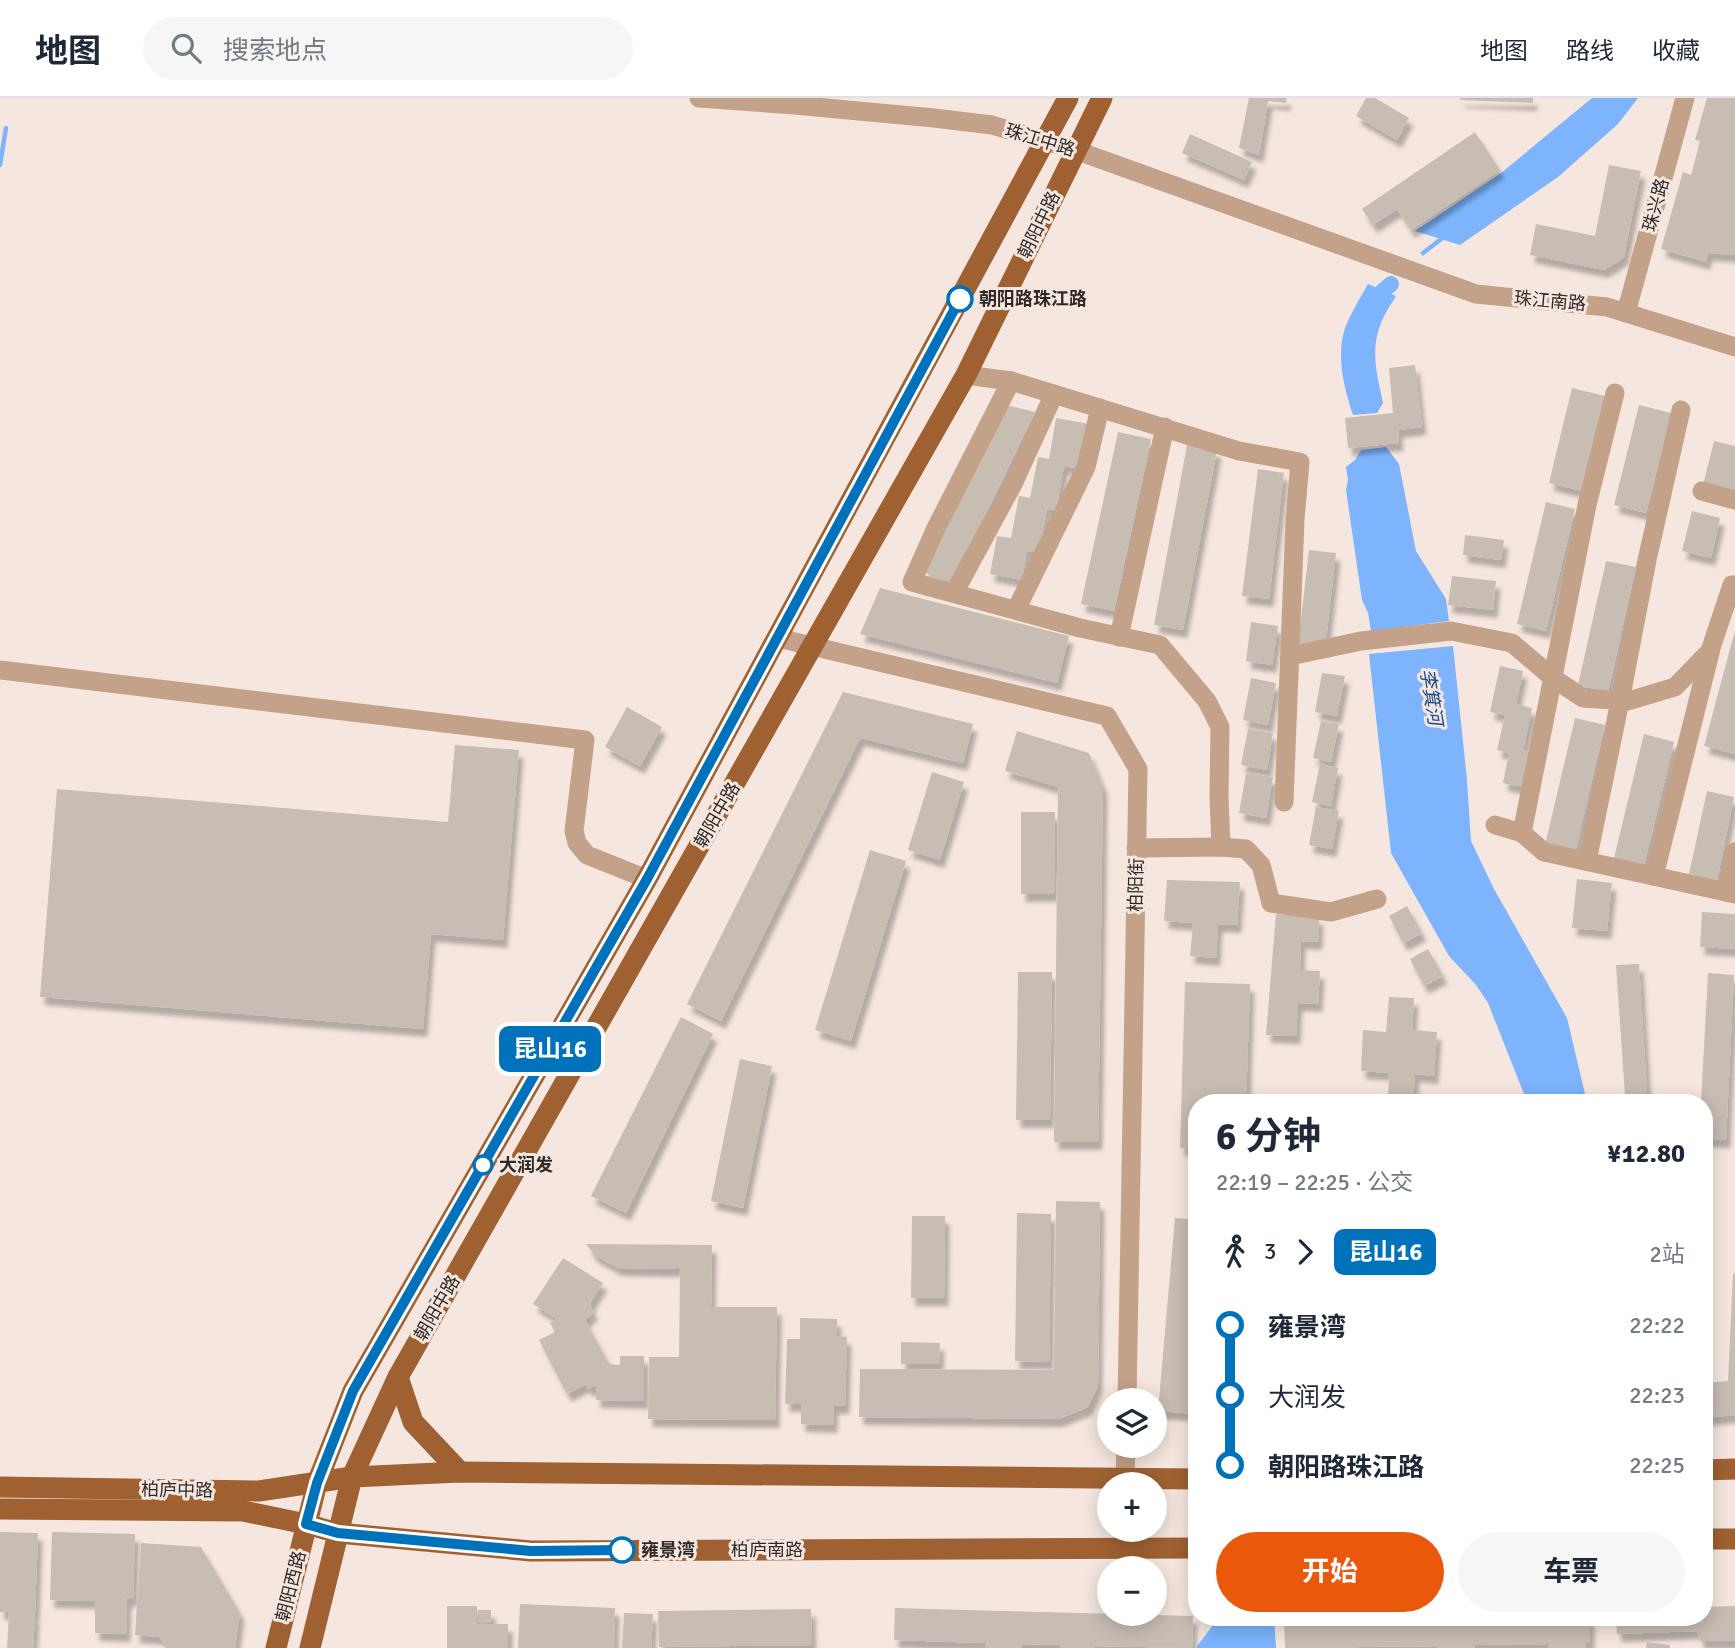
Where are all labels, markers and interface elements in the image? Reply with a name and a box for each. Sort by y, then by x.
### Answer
search box [143,17,633,80]
icon: search [167,29,205,67]
text: 地图 [35,31,101,72]
text: 搜索地点 [223,35,327,67]
text: 地图 [1480,36,1528,66]
text: 路线 [1566,36,1614,66]
text: 收藏 [1652,36,1700,66]
street label: 珠江中路 [1002,119,1078,161]
street label: 珠兴路 [1638,176,1674,234]
street label: 朝阳中路 [1013,188,1065,262]
marker: 朝阳路珠江路 [947,286,973,312]
street label: 珠江南路 [1513,287,1587,315]
place label: 朝阳路珠江路 [979,288,1087,310]
water label: 李箕河 [1415,667,1448,731]
street label: 朝阳中路 [689,778,745,852]
street label: 柏阳街 [1125,858,1147,912]
line badge: 昆山16 [501,1026,599,1072]
text: 昆山16 [513,1034,587,1064]
text: 6 分钟 [1216,1113,1321,1160]
text: ¥12.80 [1607,1138,1685,1170]
place label: 大润发 [499,1154,553,1176]
marker: 大润发 [473,1155,493,1175]
text: 22:19 – 22:25 · 公交 [1216,1168,1413,1197]
icon: walk [1216,1233,1254,1271]
icon: forward [1286,1233,1324,1271]
text: 3 [1264,1237,1276,1266]
text: 昆山16 [1348,1237,1422,1267]
text: 2站 [1650,1240,1685,1269]
street label: 朝阳中路 [409,1271,465,1345]
text: 22:22 [1629,1311,1685,1340]
text: 雍景湾 [1268,1312,1346,1344]
text: 22:23 [1629,1381,1685,1410]
text: 大润发 [1268,1382,1346,1414]
map controls [1097,1388,1167,1626]
button: layers [1097,1388,1167,1458]
text: 22:25 [1629,1451,1685,1480]
text: 朝阳路珠江路 [1268,1452,1424,1484]
button: + [1097,1472,1167,1542]
street label: 柏庐中路 [141,1478,213,1502]
button: 开始 [1216,1532,1444,1612]
button: 车票 [1458,1532,1685,1612]
marker: 雍景湾 [609,1537,635,1563]
place label: 雍景湾 [641,1539,695,1561]
street label: 柏庐南路 [731,1539,803,1561]
street label: 朝阳西路 [272,1548,310,1624]
button: − [1097,1556,1167,1626]

